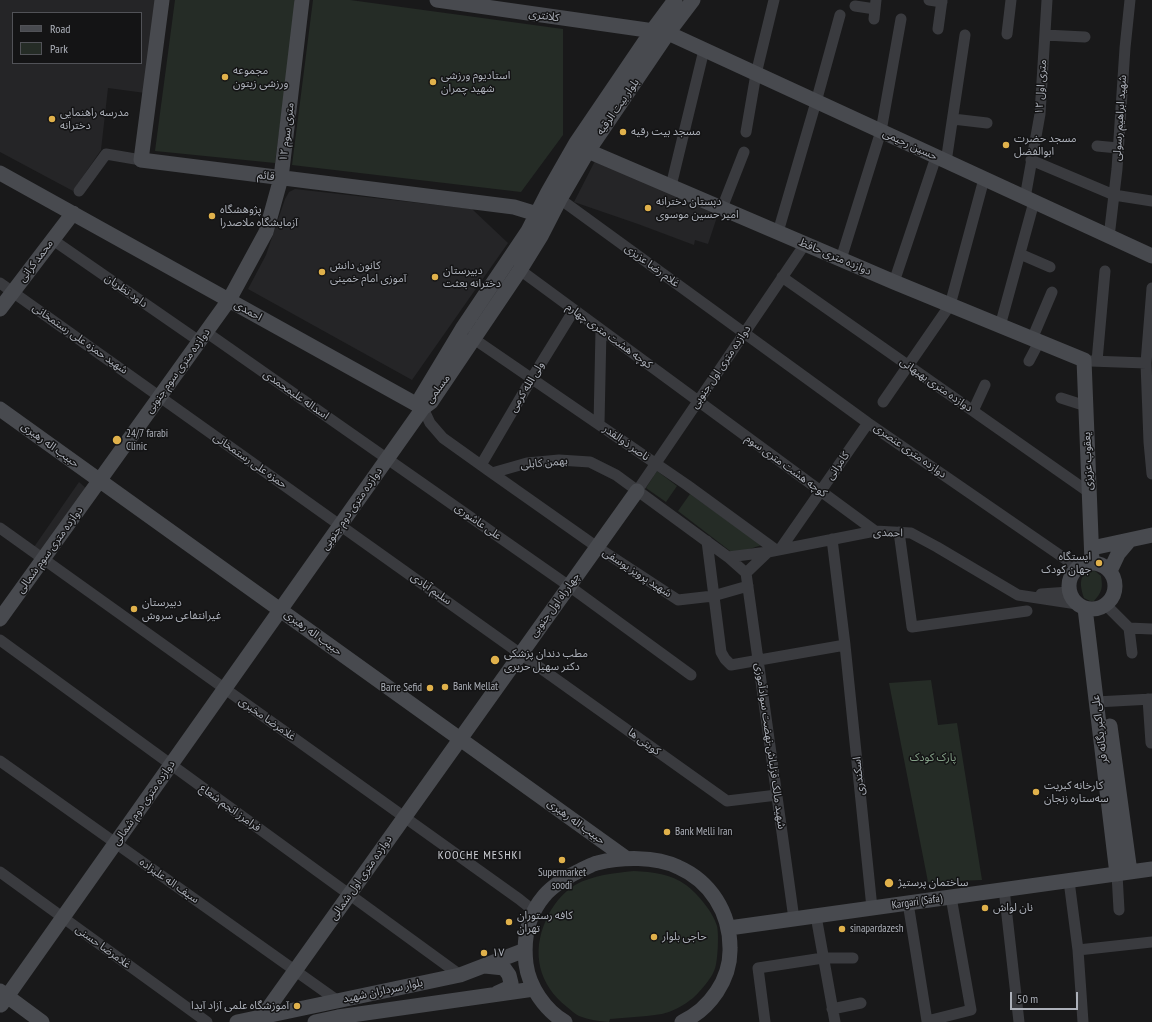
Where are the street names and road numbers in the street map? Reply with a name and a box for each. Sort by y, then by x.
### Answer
street label: کلانتری [528,7,560,25]
street label: ۱۲ متری اول [1032,59,1050,115]
street label: شهید ابراهیم رسولی [1110,75,1130,161]
street label: بلوار بیت الرقیه [594,76,642,138]
street label: ۱۲ متری سوم [277,102,297,162]
street label: حسین رحیمی [881,127,939,163]
street label: قائم [257,168,275,184]
street label: دوازده متری حافظ [797,236,873,278]
street label: محمد کرانی [16,237,56,285]
street label: غلام رضا عزیزی [622,242,682,290]
street label: داود نظریان [102,271,150,311]
street label: احمدی [232,298,264,324]
street label: کوچه هشت متری چهارم [563,300,655,372]
street label: شهید حمزه علی رستمخانی [30,301,130,377]
street label: دوازده متری اول جنوبی [688,323,754,411]
street label: دوازده متری سوم جنوبی [143,326,213,416]
street label: دوازده متری بهبهانی [897,355,975,415]
street label: ولی الله کرمی [507,359,547,415]
street label: اسداله علیمحمدی [261,367,331,423]
street label: مسلمی [423,372,453,406]
street label: حبیب اله رهبری [19,420,81,470]
street label: دوازده متری عنصری [871,421,949,481]
street label: ناصر ذوالقدر [600,422,652,464]
street label: حمزه علی رستمخانی [211,431,289,491]
street label: کوچه هشت متری سوم [742,432,830,500]
street label: یعقوب عزیزی [1080,432,1096,490]
street label: کامرانی [824,449,852,483]
street label: بهمن کابلی [520,454,568,472]
street label: دوازده متری دوم جنوبی [319,465,385,553]
street label: علی عاشوری [452,501,504,543]
street label: دوازده متری سوم شمالی [14,504,86,596]
street label: احمدی [873,526,903,540]
street label: شهید پرویز یوسفی [600,546,674,600]
street label: سلیم آبادی [408,570,454,608]
street label: چهارراه اول جنوبی [527,570,583,640]
street label: حبیب اله رهبری [282,608,344,658]
street label: شهید مالک قزلباش-نهضت سوادآموزی [752,662,788,830]
street label: غلامرضا مخبری [236,694,298,744]
street label: علی اکبر یگانه فر [1089,694,1111,764]
street label: کویتی ها [625,726,663,758]
street label: اسکندری [850,756,868,796]
street label: دوازده متری دوم شمالی [110,758,178,848]
street label: فرامرز انجم شعاع [197,781,263,835]
street label: حبیب اله رهبری [545,797,607,847]
street label: دوازده متری اول شمالی [327,833,395,923]
street label: سیف اله علیزاده [137,856,201,906]
street label: Kargari (Safa) [891,892,943,912]
street label: غلامرضا حسنی [73,923,133,971]
street label: بلوار سرداران شهید [342,976,424,1006]

